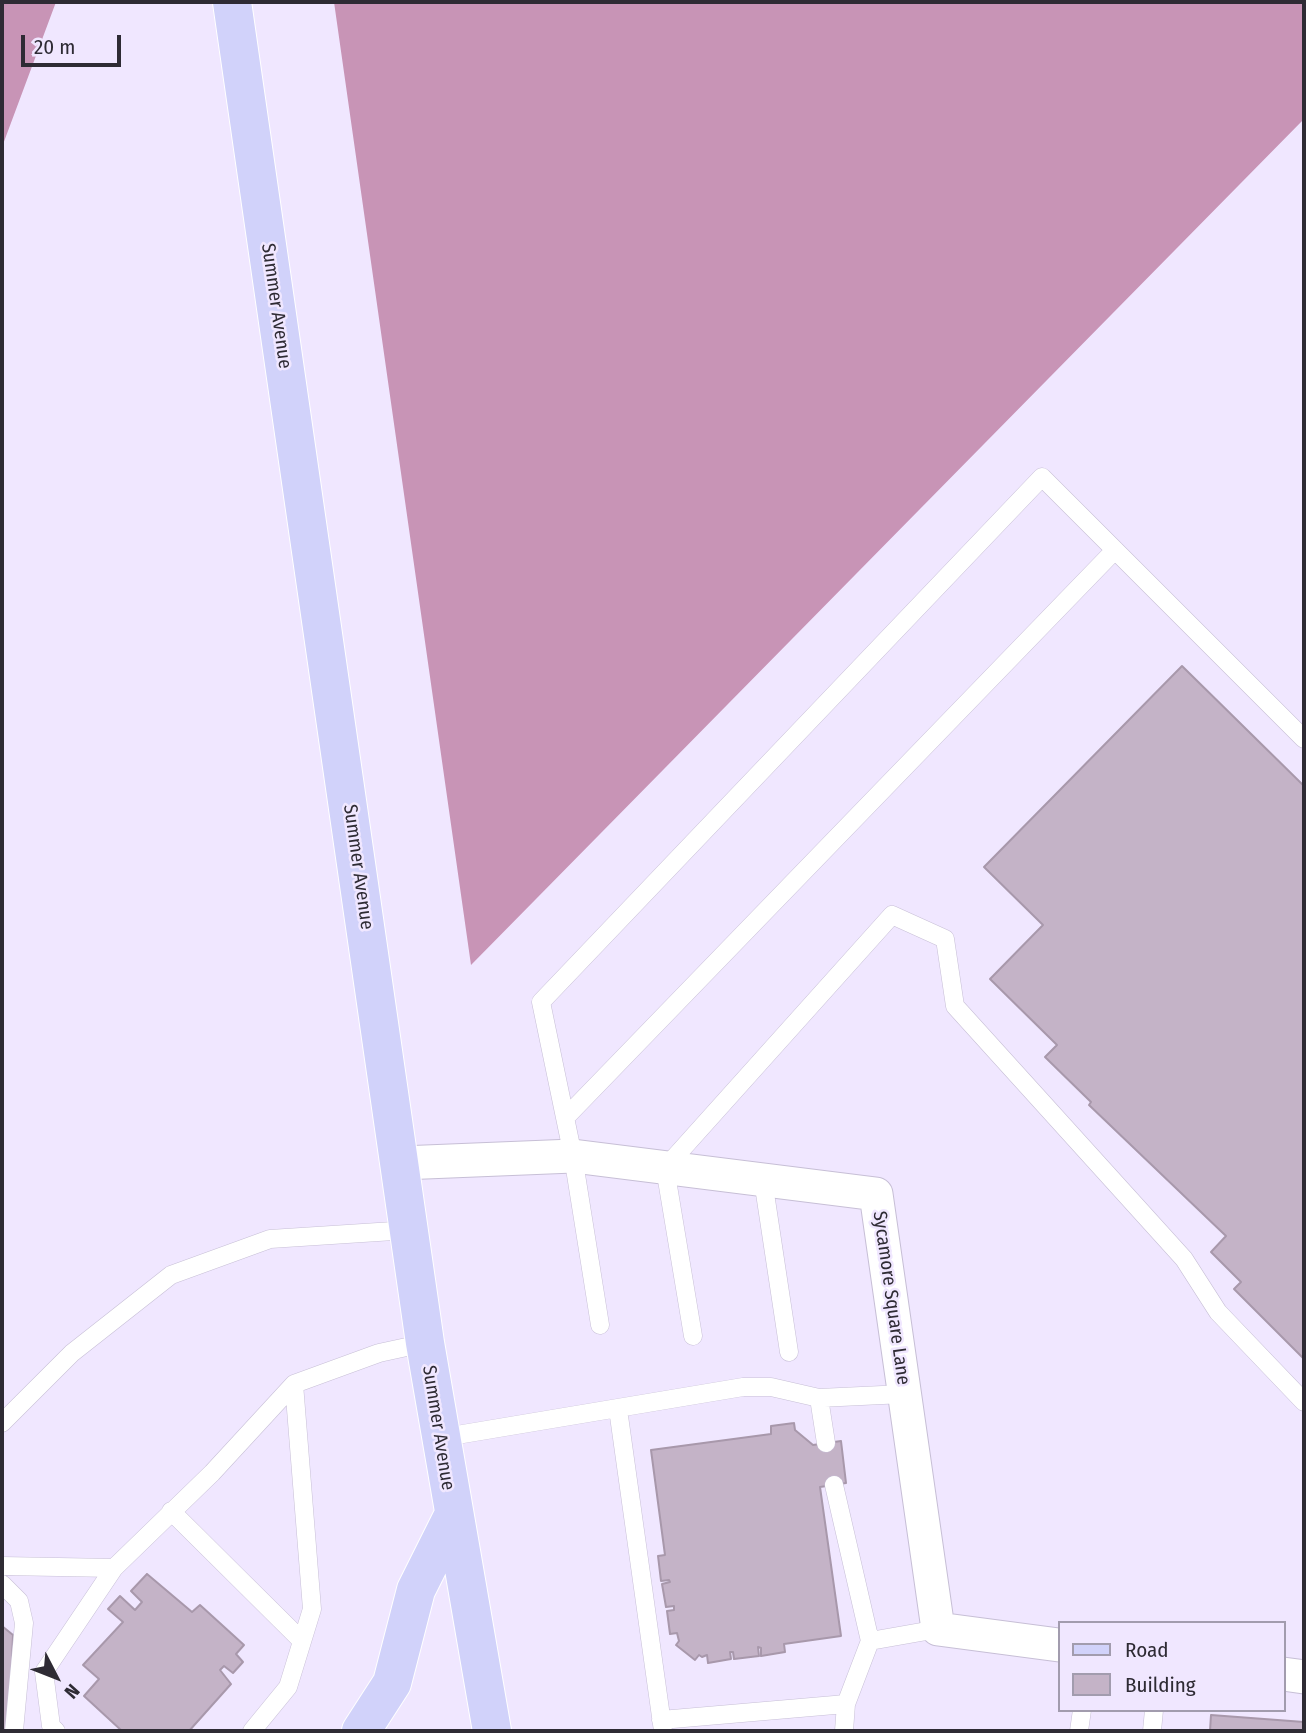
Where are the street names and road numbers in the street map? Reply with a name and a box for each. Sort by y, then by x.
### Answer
street label: Summer Avenue [256,242,296,370]
street label: Summer Avenue [338,803,378,931]
street label: Sycamore Square Lane [868,1210,914,1386]
street label: Summer Avenue [417,1364,459,1492]

